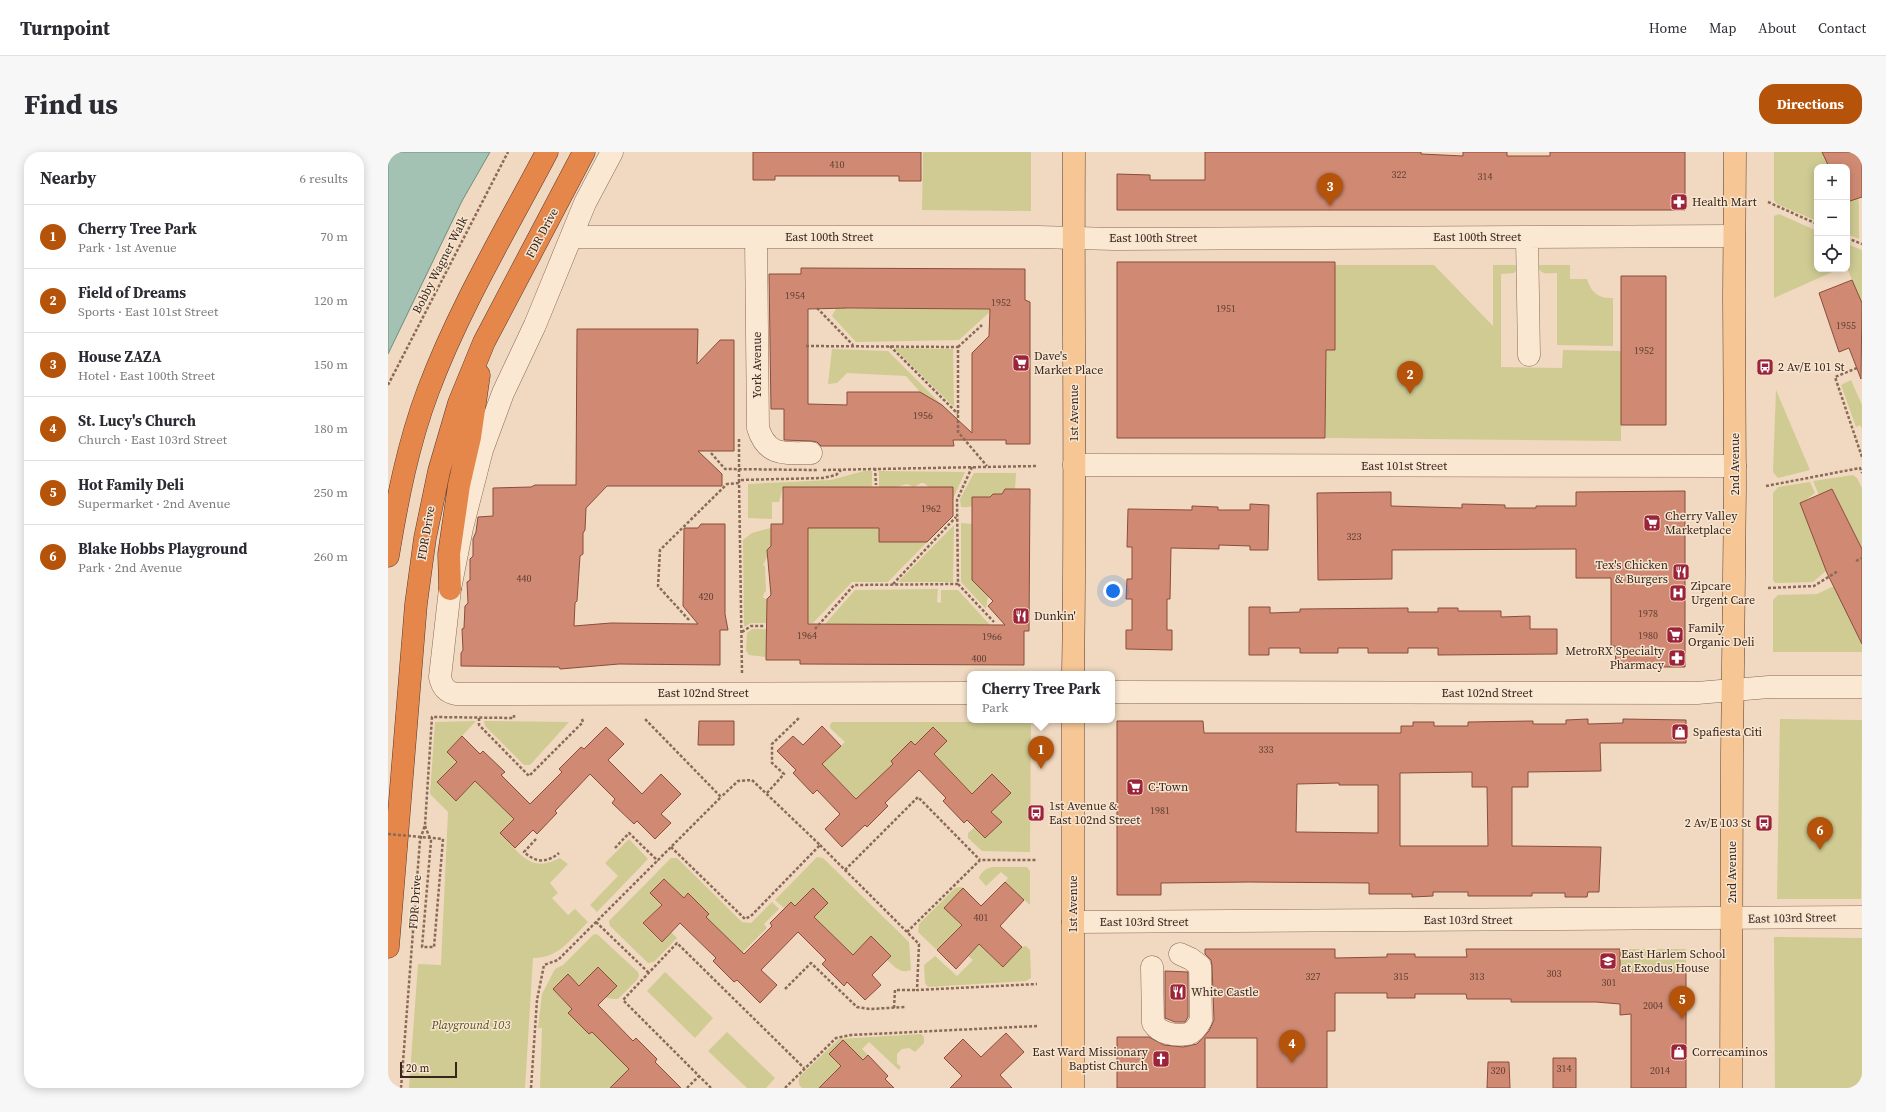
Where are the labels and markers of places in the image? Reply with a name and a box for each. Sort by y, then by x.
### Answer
pin: 3 [1317,173,1343,206]
pharmacy icon: Health Mart [1669,192,1689,212]
place label: Health Mart [1692,194,1757,210]
place label: Dave's Market Place [1034,348,1103,378]
supermarket icon: Dave's Market Place [1011,353,1031,373]
bus stop icon: 2 Av/E 101 St [1755,357,1775,377]
place label: 2 Av/E 101 St [1778,359,1844,375]
pin: 2 [1397,361,1423,394]
place label: Cherry Valley Marketplace [1665,508,1738,538]
supermarket icon: Cherry Valley Marketplace [1642,513,1662,533]
place label: Tex's Chicken & Burgers [1596,557,1668,587]
restaurant icon: Tex's Chicken & Burgers [1671,562,1691,582]
place label: Zipcare Urgent Care [1691,578,1755,608]
hospital icon: Zipcare Urgent Care [1668,583,1688,603]
restaurant icon: Dunkin' [1011,606,1031,626]
place label: Dunkin' [1034,608,1076,624]
place label: Family Organic Deli [1688,620,1755,650]
supermarket icon: Family Organic Deli [1665,625,1685,645]
place label: MetroRX Specialty Pharmacy [1565,643,1665,673]
pharmacy icon: MetroRX Specialty Pharmacy [1667,648,1687,668]
shop icon: Spafiesta Citi [1670,722,1690,742]
place label: Spafiesta Citi [1693,724,1763,740]
pin: 1 [1028,736,1054,769]
supermarket icon: C-Town [1125,777,1145,797]
place label: C-Town [1148,779,1188,795]
place label: 1st Avenue & East 102nd Street [1049,798,1140,828]
bus stop icon: 1st Avenue & East 102nd Street [1026,803,1046,823]
bus stop icon: 2 Av/E 103 St [1754,813,1774,833]
place label: 2 Av/E 103 St [1685,815,1751,831]
pin: 6 [1807,817,1833,850]
place label: East Harlem School at Exodus House [1621,946,1726,976]
school or university icon: East Harlem School at Exodus House [1598,951,1618,971]
restaurant icon: White Castle [1168,982,1188,1002]
place label: White Castle [1191,984,1259,1000]
pin: 5 [1669,986,1695,1019]
pin: 4 [1279,1030,1305,1063]
shop icon: Correcaminos [1669,1042,1689,1062]
place label: East Ward Missionary Baptist Church [1032,1044,1149,1074]
place label: Correcaminos [1692,1044,1768,1060]
church icon: East Ward Missionary Baptist Church [1151,1049,1171,1069]

